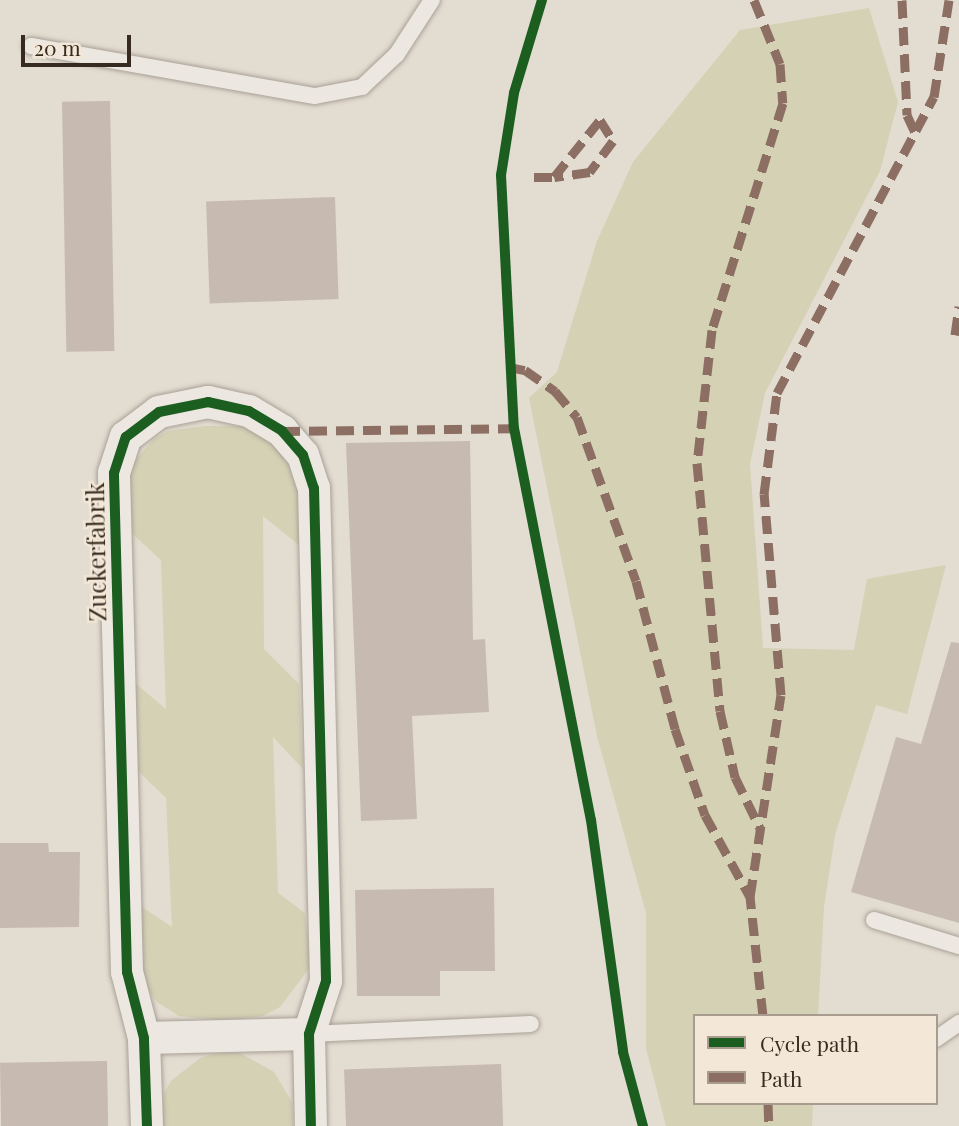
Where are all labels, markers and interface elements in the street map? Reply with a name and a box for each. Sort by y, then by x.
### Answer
scale bar [24,21,135,65]
text: 20 m [34,33,81,61]
street label: Zuckerfabrik [80,482,112,622]
legend [693,1014,938,1105]
text: Cycle path [760,1029,859,1057]
text: Path [760,1064,802,1092]

